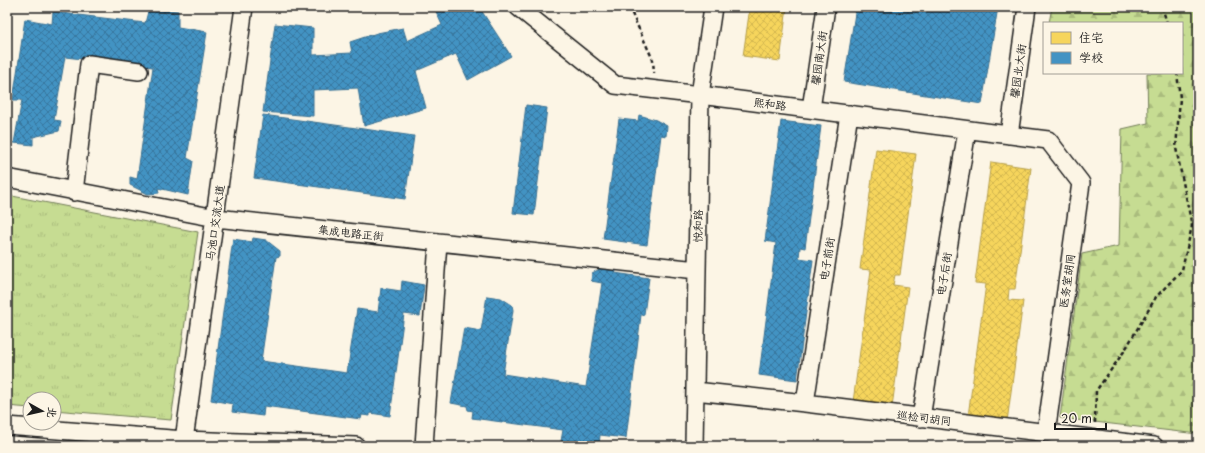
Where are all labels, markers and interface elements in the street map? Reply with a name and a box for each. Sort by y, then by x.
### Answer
legend [1043,22,1183,74]
text: 住宅 [1079,28,1103,46]
street label: 馨园南大街 [806,29,831,86]
street label: 馨园北大街 [1005,42,1030,99]
text: 学校 [1079,48,1103,66]
street label: 熙和路 [753,93,787,114]
street label: 马池口交流大道 [201,184,228,262]
street label: 悦和路 [689,209,706,243]
street label: 集成电路正街 [317,221,386,245]
street label: 电子前街 [815,235,838,282]
street label: 电子后街 [932,250,955,297]
street label: 医务室胡同 [1054,253,1079,309]
north arrow [22,391,62,431]
scale bar [1055,405,1106,431]
text: 北 [43,406,62,419]
street label: 巡检司胡同 [896,406,952,429]
text: 20 m [1061,409,1092,427]

